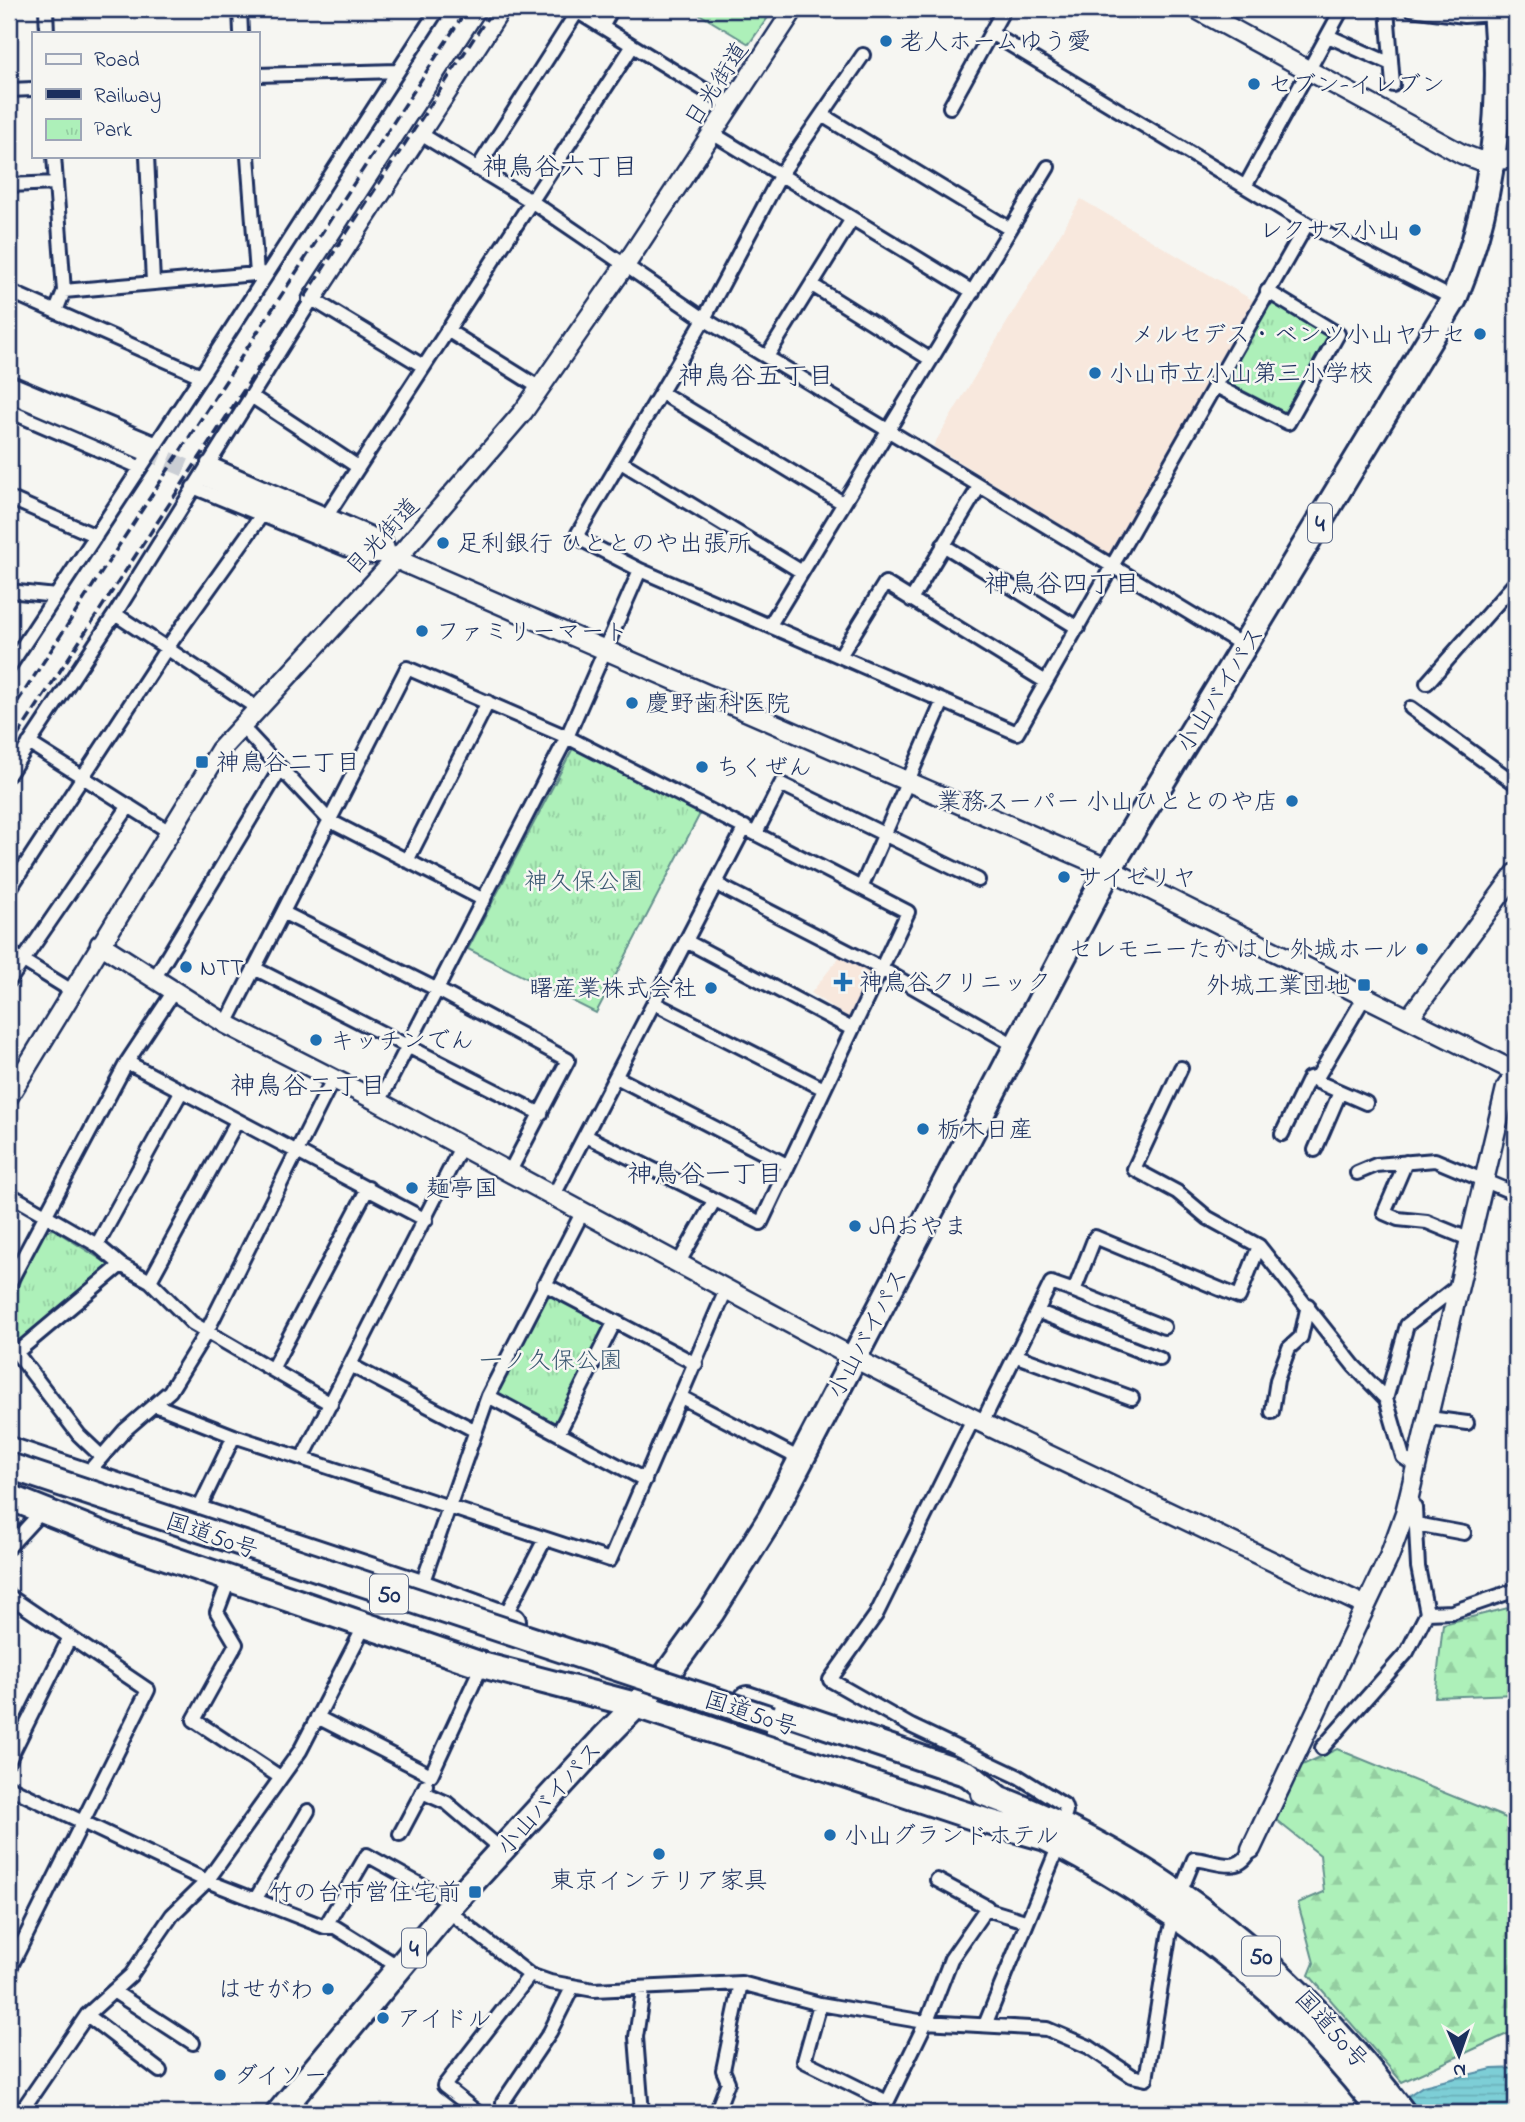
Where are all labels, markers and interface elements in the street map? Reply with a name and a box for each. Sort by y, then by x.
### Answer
place label: 老人ホームゆう愛 [900,26,1091,61]
legend [32,32,259,158]
marker: 老人ホームゆう愛 [878,33,894,49]
street label: 日光街道 [677,36,759,135]
text: Road [94,46,140,76]
place label: セブン-イレブン [1268,69,1445,104]
marker: セブン-イレブン [1246,76,1262,92]
text: Railway [94,82,161,114]
text: Park [94,116,133,146]
district label: 神鳥谷六丁目 [482,150,638,188]
place label: レクサス小山 [1259,215,1401,250]
marker: レクサス小山 [1407,222,1423,238]
place label: メルセデス・ベンツ小山ヤナセ [1131,319,1466,354]
marker: メルセデス・ベンツ小山ヤナセ [1472,326,1488,342]
place label: 小山市立小山第三小学校 [1109,358,1373,393]
district label: 神鳥谷五丁目 [678,359,834,397]
marker: 小山市立小山第三小学校 [1087,365,1103,381]
street label: 日光街道 [338,491,429,585]
road number: 4 [1308,503,1332,542]
place label: 足利銀行 ひととのや出張所 [457,528,751,563]
marker: 足利銀行 ひととのや出張所 [435,535,451,551]
district label: 神鳥谷四丁目 [984,567,1140,605]
place label: ファミリーマート [436,616,628,651]
street label: 小山バイパス [1169,620,1275,760]
marker: ファミリーマート [414,623,430,639]
place label: 慶野歯科医院 [646,688,790,723]
marker: 慶野歯科医院 [624,695,640,711]
place label: 神鳥谷二丁目 [216,747,360,782]
place label: ちくぜん [716,752,812,787]
marker: 神鳥谷二丁目 [194,754,210,770]
marker: ちくぜん [694,759,710,775]
place label: 業務スーパー 小山ひととのや店 [937,786,1278,821]
marker: 業務スーパー 小山ひととのや店 [1284,793,1300,809]
place label: サイゼリヤ [1078,862,1197,897]
park label: 神久保公園 [524,866,644,901]
marker: サイゼリヤ [1056,869,1072,885]
place label: セレモニーたかはし 外城ホール [1068,934,1408,969]
marker: セレモニーたかはし 外城ホール [1414,941,1430,957]
place label: NTT [200,952,244,987]
marker: NTT [178,959,194,975]
place label: 神鳥谷クリニック [859,967,1051,1002]
place label: 外城工業団地 [1206,970,1350,1005]
marker: 神鳥谷クリニック [833,972,853,992]
place label: 曙産業株式会社 [529,973,697,1008]
marker: 外城工業団地 [1356,977,1372,993]
marker: 曙産業株式会社 [703,980,719,996]
place label: キッチンでん [330,1025,474,1060]
marker: キッチンでん [308,1032,324,1048]
district label: 神鳥谷二丁目 [230,1069,386,1107]
place label: 栃木日産 [937,1114,1033,1149]
marker: 栃木日産 [915,1121,931,1137]
district label: 神鳥谷一丁目 [627,1157,783,1195]
place label: 麺亭国 [426,1173,498,1208]
marker: 麺亭国 [404,1180,420,1196]
place label: JAおやま [869,1211,968,1246]
marker: JAおやま [847,1218,863,1234]
street label: 小山バイパス [820,1263,918,1406]
park label: 一ノ久保公園 [479,1345,623,1380]
street label: 国道50号 [160,1505,262,1570]
road number: 50 [370,1574,408,1614]
street label: 国道50号 [699,1684,801,1747]
street label: 小山バイパス [490,1735,612,1865]
place label: 小山グランドホテル [844,1820,1059,1855]
marker: 小山グランドホテル [822,1827,838,1843]
marker: 東京インテリア家具 [651,1846,667,1862]
place label: 東京インテリア家具 [550,1865,768,1900]
place label: 竹の台市営住宅前 [269,1877,461,1912]
marker: 竹の台市営住宅前 [467,1884,483,1900]
road number: 4 [402,1928,426,1968]
road number: 50 [1242,1937,1280,1976]
place label: はせがわ [218,1974,314,2009]
marker: はせがわ [320,1981,336,1997]
street label: 国道50号 [1285,1983,1375,2078]
place label: アイドル [397,2003,492,2038]
marker: アイドル [375,2010,391,2026]
north arrow [1424,2021,1494,2090]
text: N [1452,2056,1466,2083]
place label: ダイソー [234,2060,328,2095]
marker: ダイソー [212,2067,228,2083]

